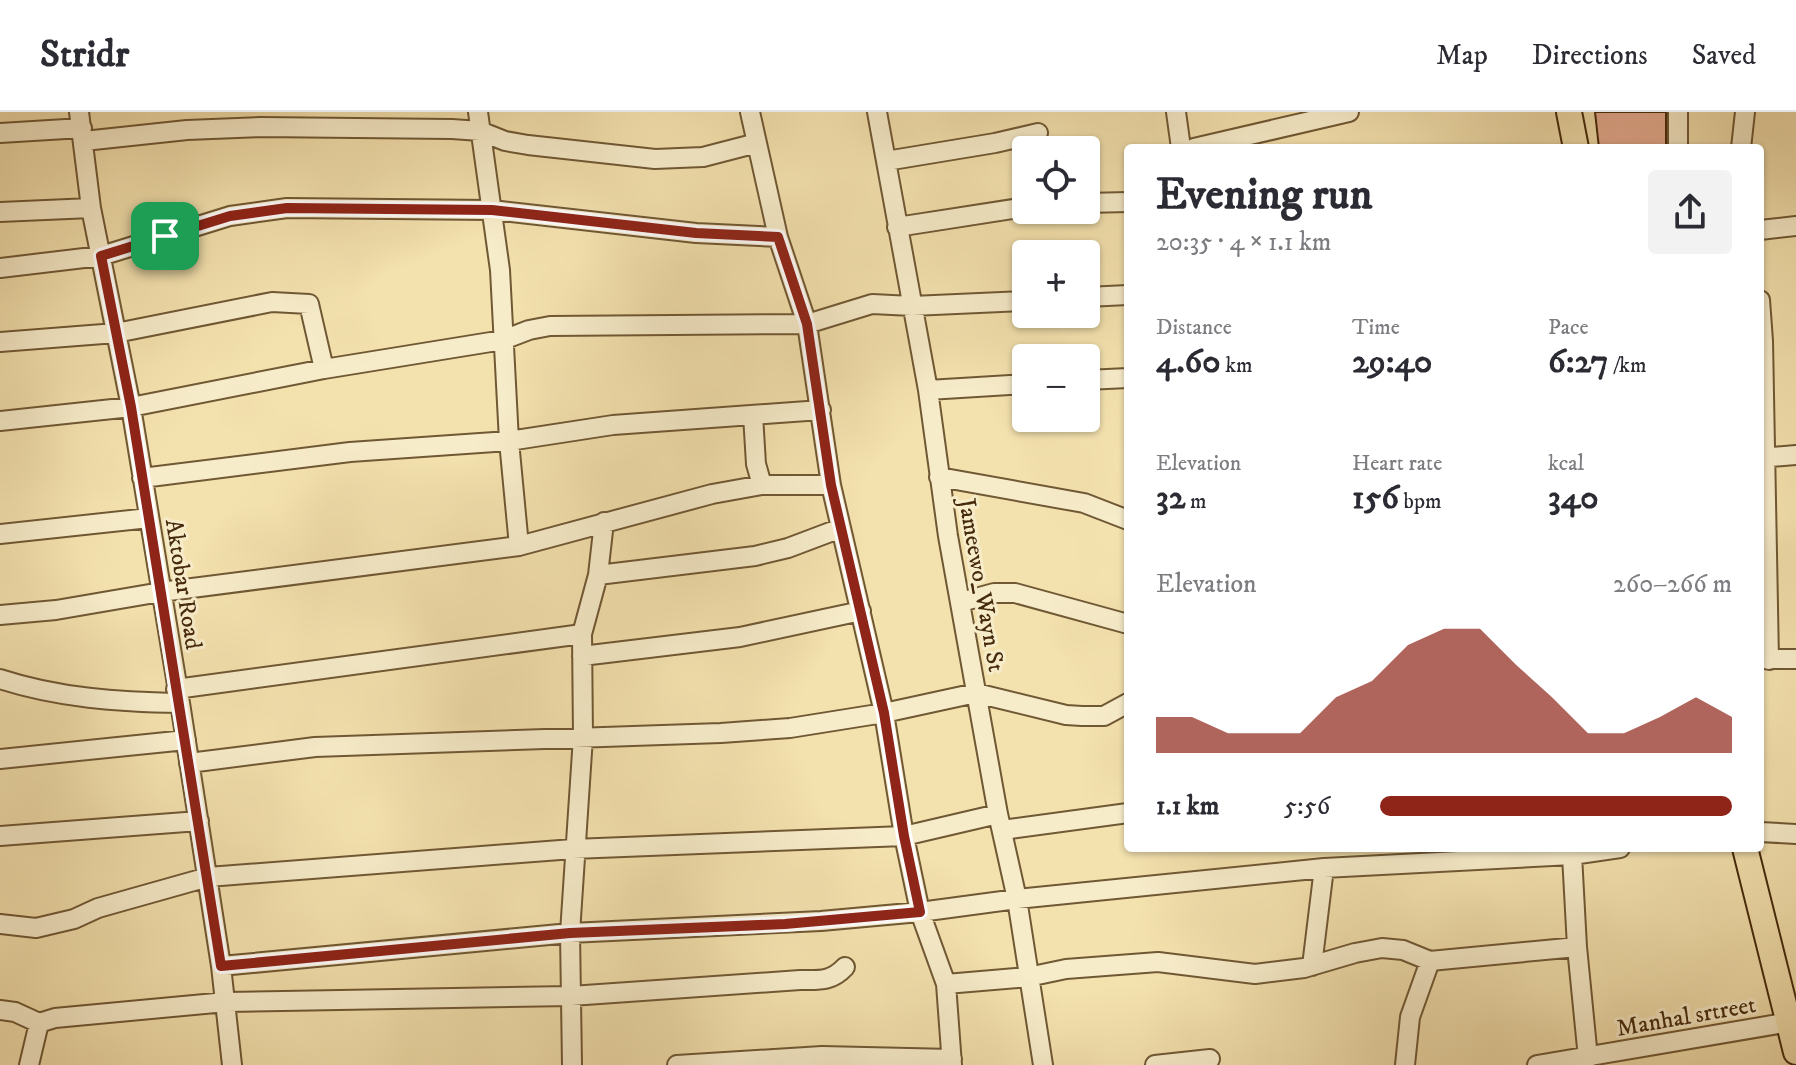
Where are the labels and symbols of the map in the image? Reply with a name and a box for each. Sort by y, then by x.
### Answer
pin [131,202,199,270]
street label: Jameewo_Wayn St [951,494,1011,674]
street label: Aktobar Road [158,517,208,652]
street label: Manhal srtreet [1614,990,1758,1044]

